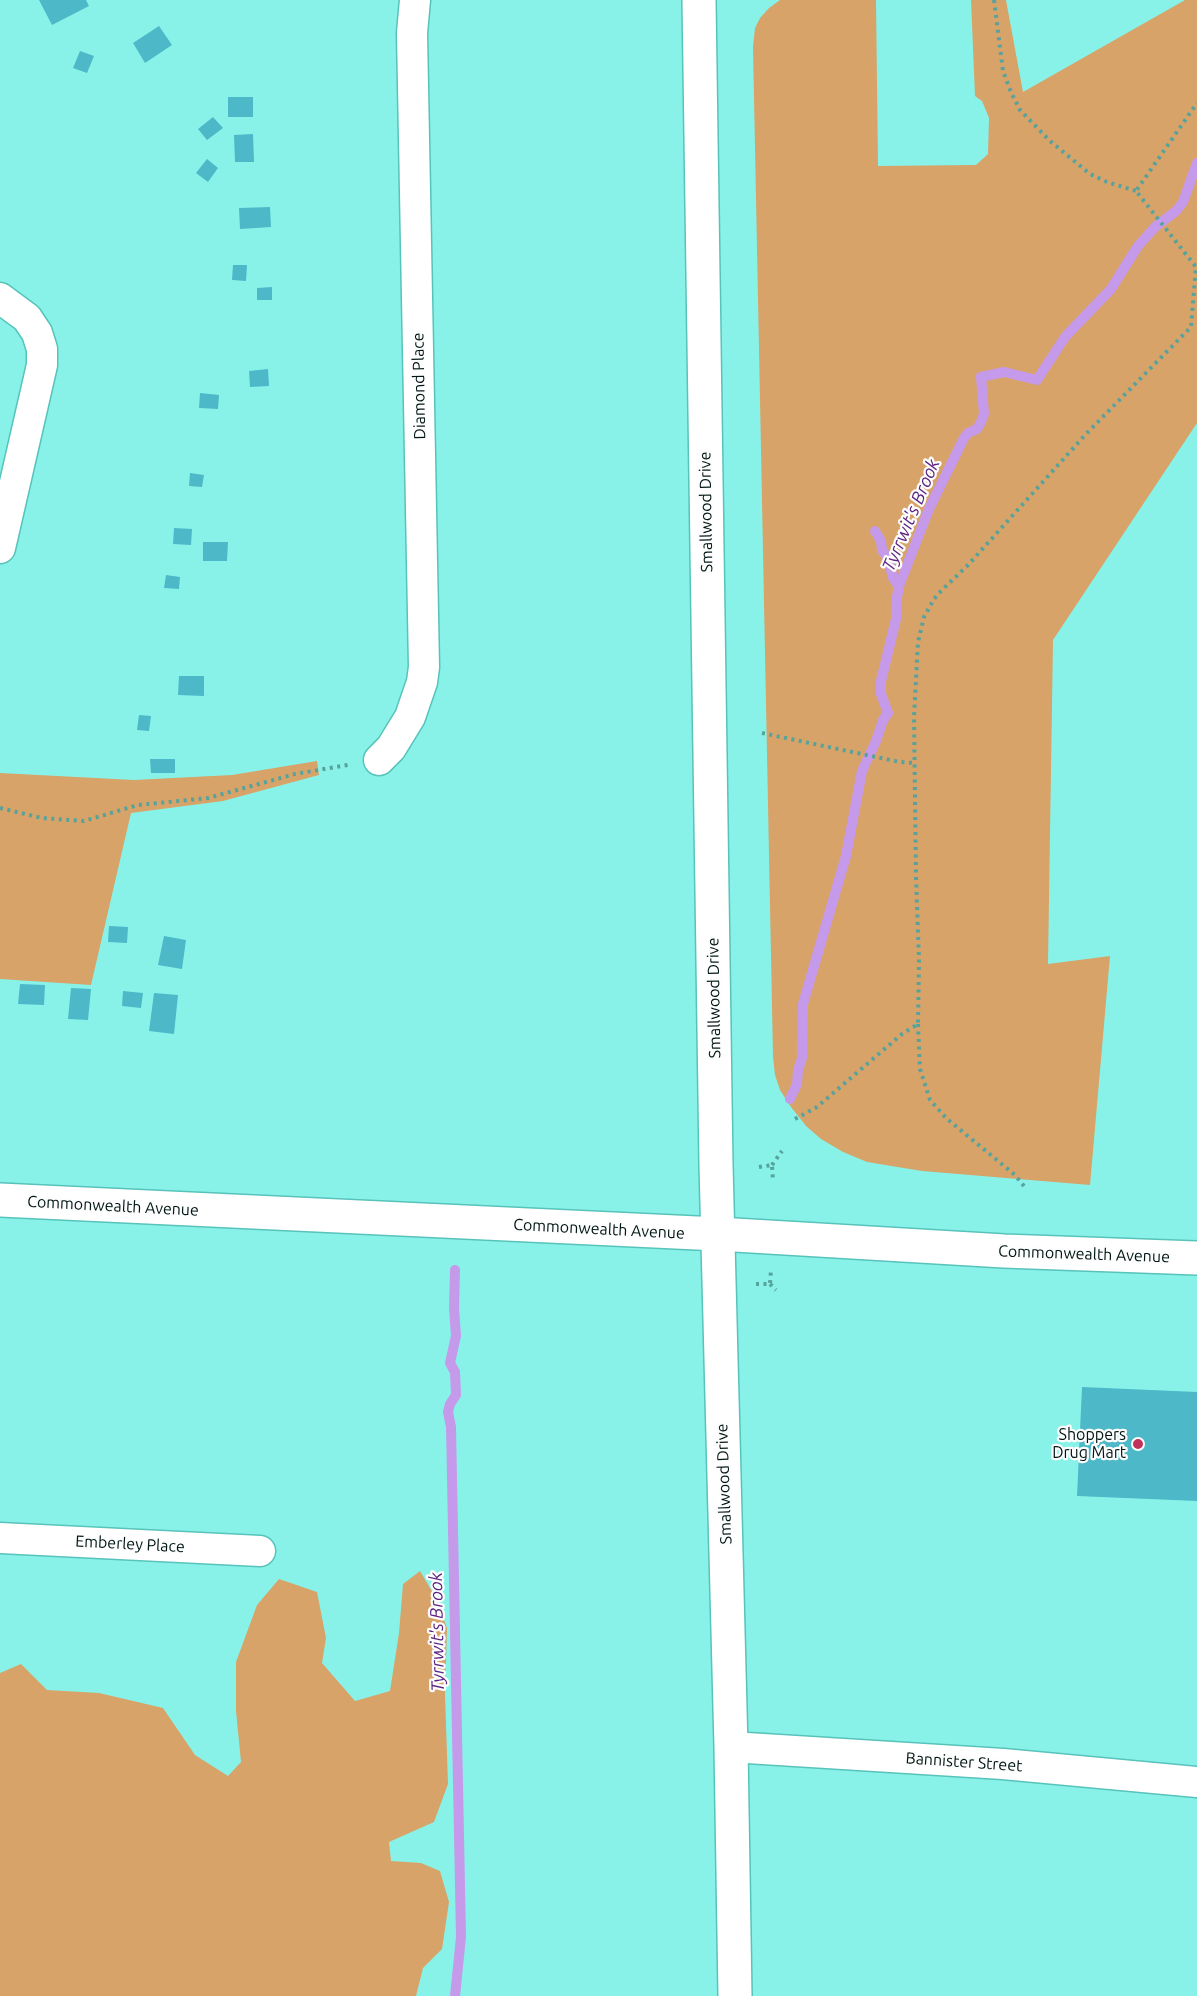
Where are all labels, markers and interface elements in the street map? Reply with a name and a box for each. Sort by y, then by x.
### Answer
street label: Diamond Place [408,332,430,440]
street label: Smallwood Drive [695,451,717,573]
water label: Tyrrwit's Brook [878,456,944,574]
street label: Smallwood Drive [703,937,725,1059]
street label: Commonwealth Avenue [27,1192,199,1220]
street label: Commonwealth Avenue [513,1215,685,1243]
street label: Commonwealth Avenue [998,1241,1170,1267]
street label: Smallwood Drive [712,1423,736,1545]
place label: Shoppers Drug Mart [1052,1425,1126,1463]
marker: Shoppers Drug Mart [1131,1437,1145,1451]
street label: Emberley Place [75,1532,185,1556]
water label: Tyrrwit's Brook [425,1572,449,1692]
street label: Bannister Street [905,1748,1023,1776]

